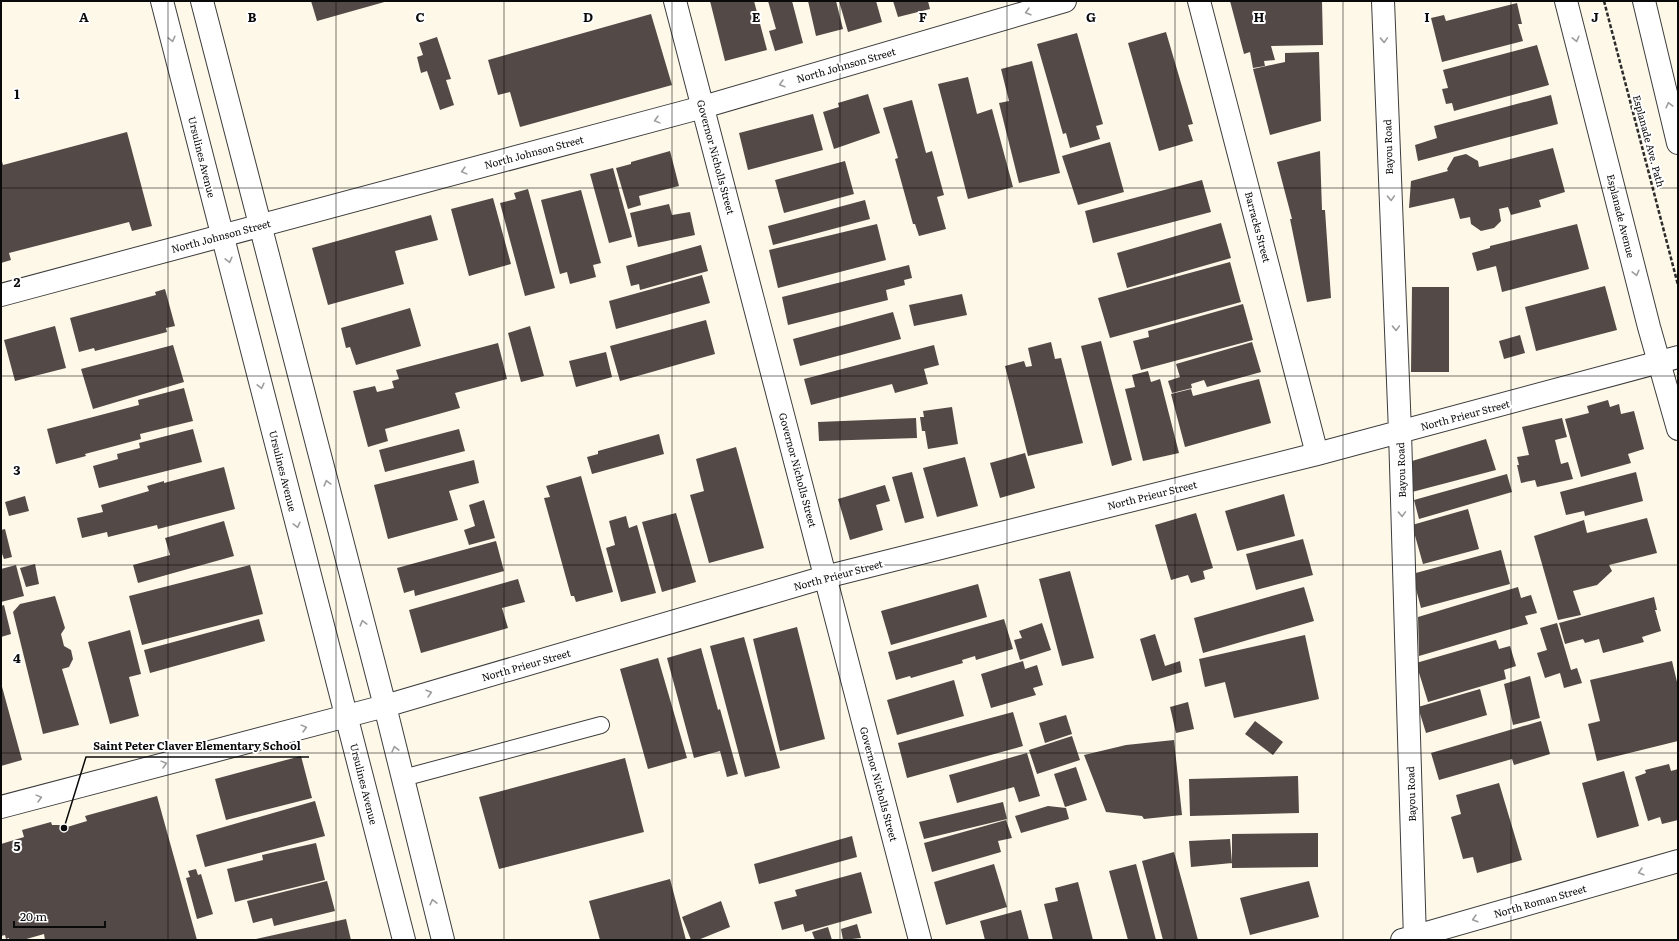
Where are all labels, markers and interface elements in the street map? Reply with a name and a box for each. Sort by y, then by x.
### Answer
text: A [79,7,89,26]
text: B [248,7,257,26]
text: C [415,7,425,26]
text: D [583,7,593,26]
text: E [752,7,761,26]
text: F [919,7,927,26]
one-way arrow [1024,7,1031,16]
text: G [1086,7,1096,26]
text: H [1254,7,1265,26]
text: I [1424,7,1430,26]
text: J [1591,7,1599,26]
one-way arrow [167,35,176,42]
one-way arrow [1571,35,1580,42]
one-way arrow [1380,37,1388,43]
street label: North Johnson Street [795,43,897,86]
one-way arrow [779,79,786,88]
text: 1 [14,84,20,103]
street label: Esplanade Ave. Path [1630,93,1669,189]
street label: Governor Nicholls Street [694,98,739,216]
one-way arrow [1665,102,1674,109]
street label: Ursulines Avenue [185,115,220,199]
one-way arrow [654,115,660,123]
street label: Bayou Road [1379,119,1396,175]
street label: North Johnson Street [482,131,585,172]
one-way arrow [460,166,467,175]
street label: Esplanade Avenue [1604,172,1639,259]
street label: Barracks Street [1242,190,1275,264]
one-way arrow [1386,195,1395,201]
street label: North Johnson Street [169,215,272,256]
one-way arrow [224,256,232,263]
one-way arrow [1631,270,1639,276]
text: 2 [14,272,21,291]
one-way arrow [1391,325,1400,331]
one-way arrow [256,382,265,389]
street label: North Prieur Street [1419,395,1511,434]
street label: Governor Nicholls Street [776,411,821,529]
street label: Ursulines Avenue [266,429,301,513]
street label: Bayou Road [1392,442,1409,498]
text: 3 [13,460,21,479]
street label: North Prieur Street [1105,476,1198,513]
one-way arrow [323,480,332,487]
one-way arrow [1398,511,1407,517]
one-way arrow [292,521,301,528]
street label: North Prieur Street [792,555,884,594]
one-way arrow [359,620,368,627]
street label: North Prieur Street [480,645,572,684]
text: 4 [13,648,21,667]
one-way arrow [425,689,432,698]
one-way arrow [300,724,307,733]
street label: Governor Nicholls Street [857,725,902,843]
callout: Saint Peter Claver Elementary School [86,734,309,757]
text: Saint Peter Claver Elementary School [93,737,301,753]
street label: Ursulines Avenue [347,742,382,826]
one-way arrow [392,746,400,752]
one-way arrow [161,761,168,769]
street label: Bayou Road [1402,766,1419,822]
one-way arrow [35,794,42,802]
text: 5 [13,836,21,855]
one-way arrow [1637,867,1644,876]
street label: North Roman Street [1492,880,1588,921]
one-way arrow [430,899,438,905]
scale bar [14,903,105,929]
text: 20 m [20,907,47,925]
one-way arrow [1472,914,1479,923]

